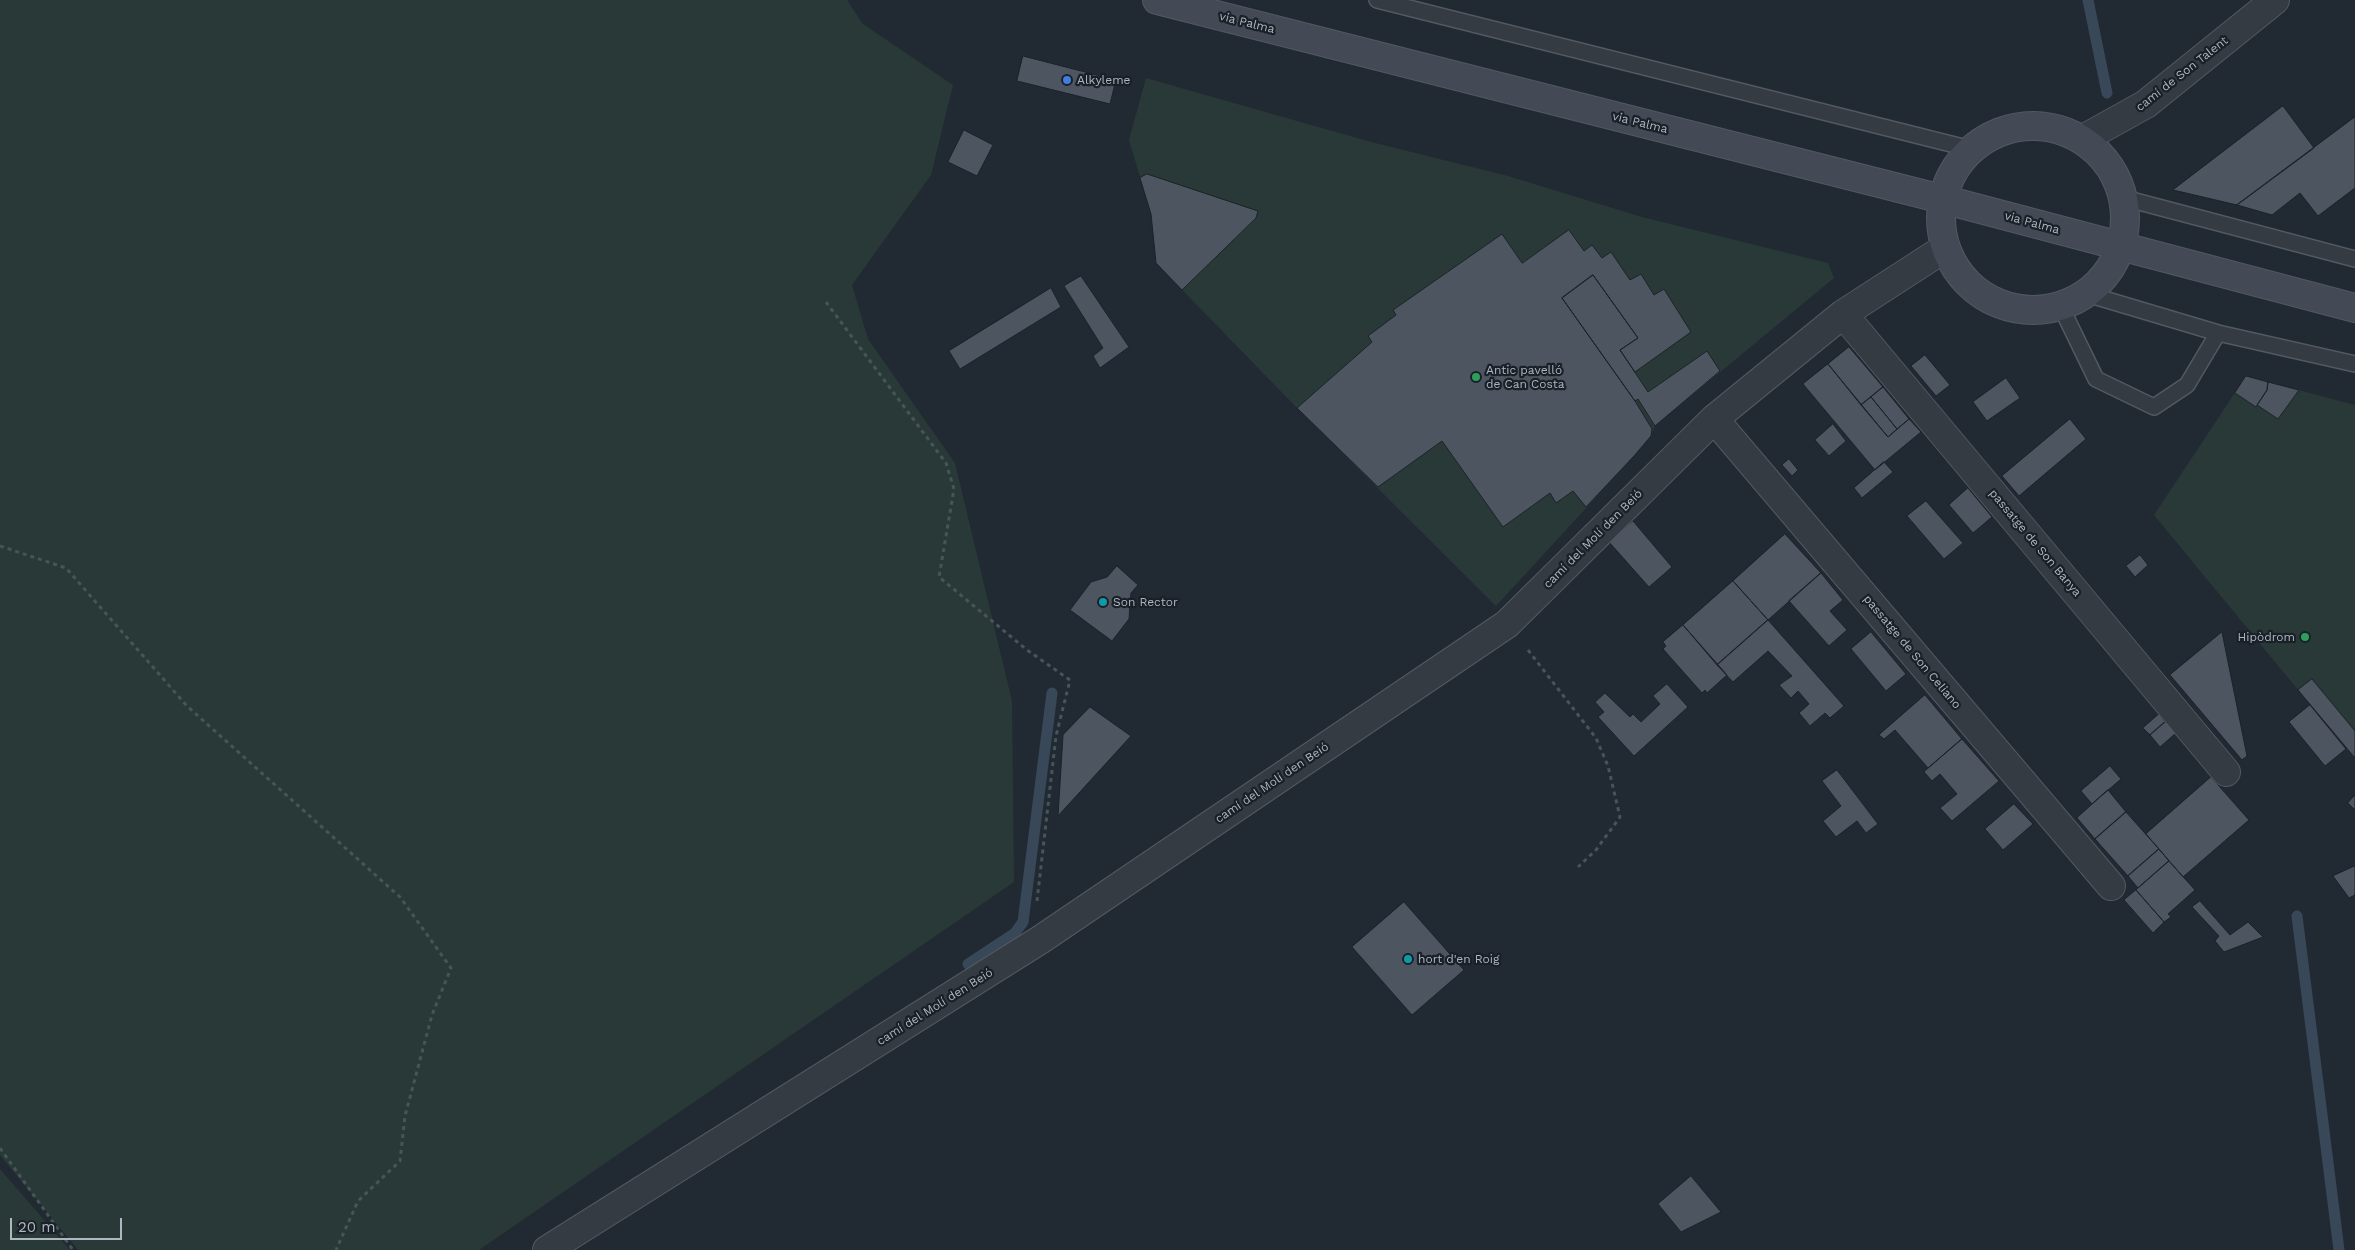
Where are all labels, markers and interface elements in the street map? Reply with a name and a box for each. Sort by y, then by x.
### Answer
street label: via Palma [1218,9,1276,37]
street label: camí de Son Talent [2133,34,2231,114]
place label: Alkyleme [1077,73,1131,87]
marker: Alkyleme [1061,74,1073,86]
street label: via Palma [1611,109,1669,137]
street label: via Palma [2003,209,2061,237]
place label: Antic pavelló de Can Costa [1486,363,1565,391]
marker: Antic pavelló de Can Costa [1470,371,1482,383]
street label: passatge de Son Banya [1986,486,2084,600]
street label: camí del Molí den Beió [1541,487,1645,591]
street label: passatge de Son Celiano [1860,592,1964,712]
place label: Son Rector [1113,595,1178,609]
marker: Son Rector [1097,596,1109,608]
place label: Hipòdrom [2237,630,2295,644]
marker: Hipòdrom [2299,631,2311,643]
street label: camí del Molí den Beió [1212,740,1332,826]
place label: hort d'en Roig [1418,952,1499,966]
marker: hort d'en Roig [1402,953,1414,965]
street label: camí del Molí den Beió [874,965,996,1049]
scale bar [12,1208,125,1240]
text: 20 m [18,1218,56,1236]

